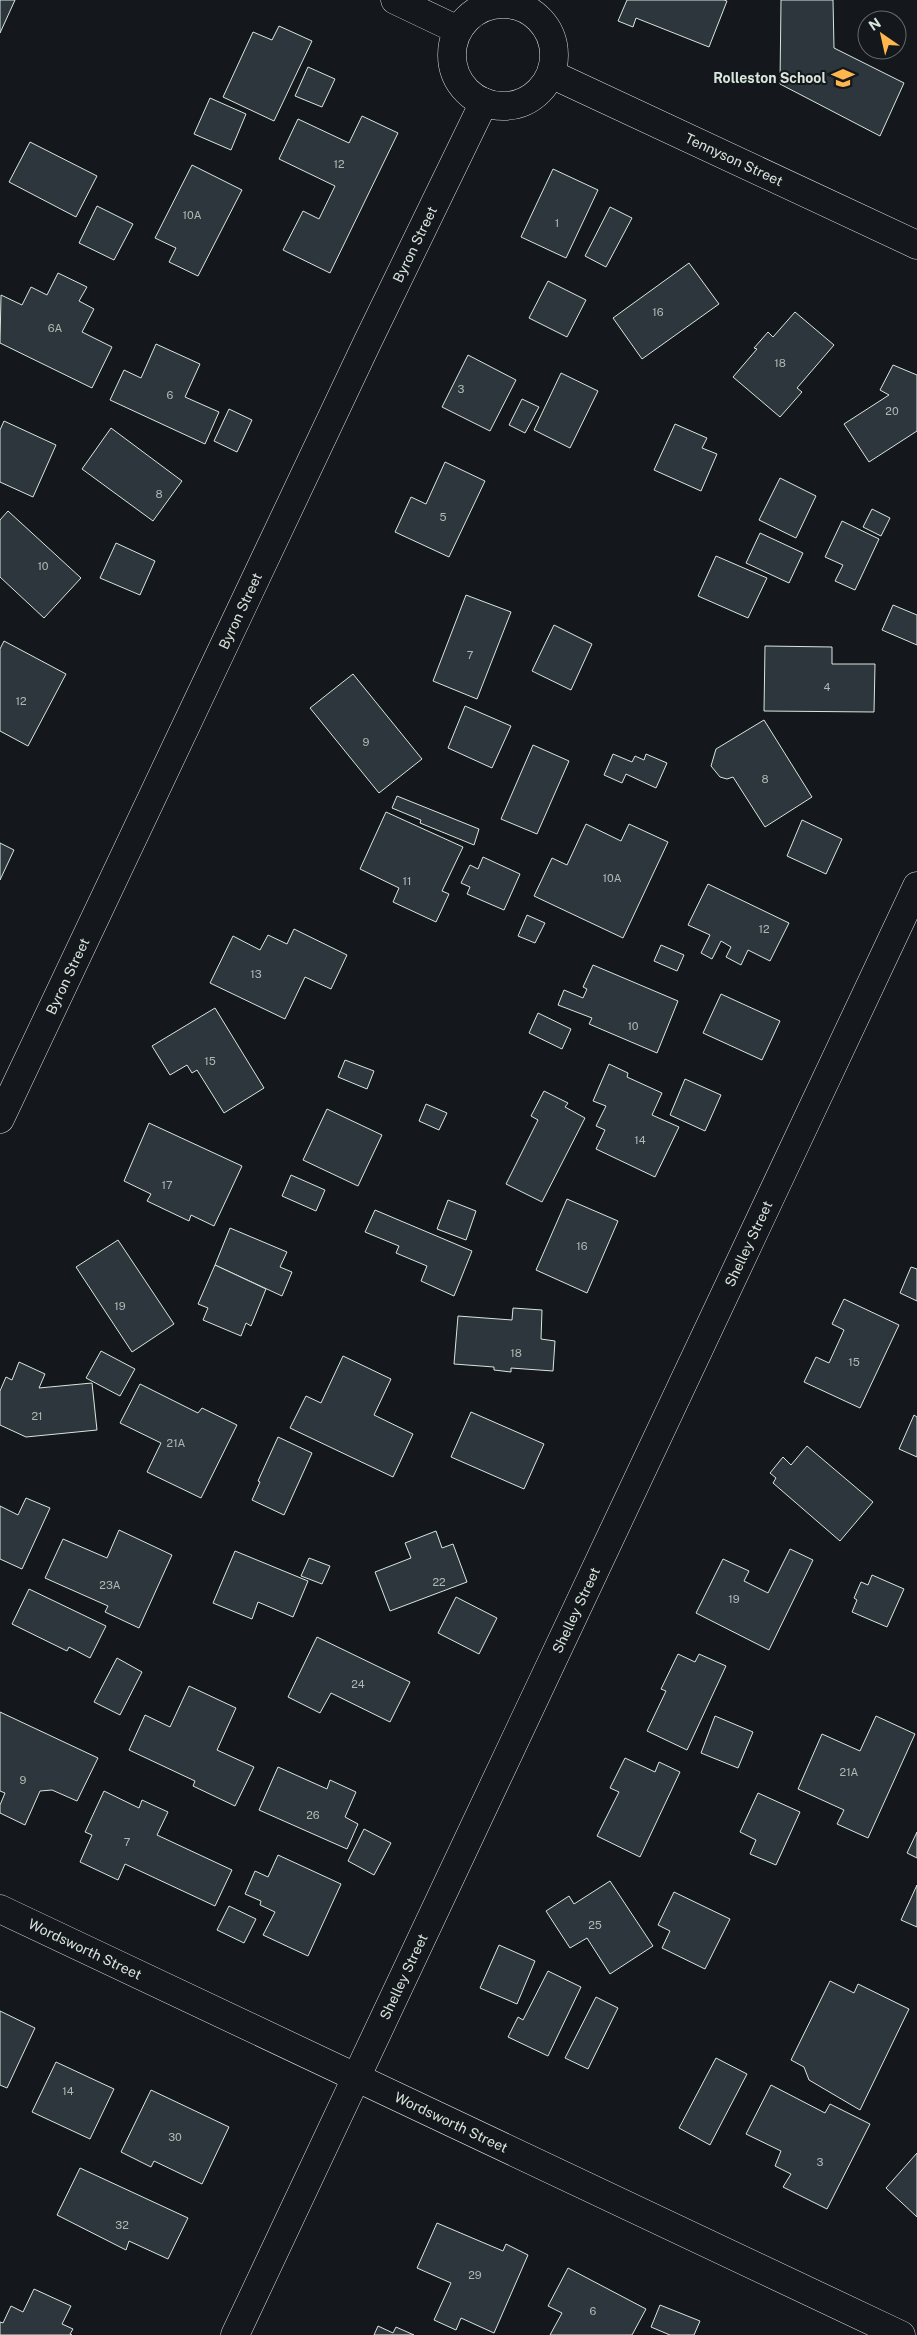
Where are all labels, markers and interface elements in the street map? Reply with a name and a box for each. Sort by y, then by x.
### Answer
north arrow [857,10,907,60]
text: N [866,15,884,34]
school or university icon: Rolleston School [830,65,856,91]
place label: Rolleston School [713,70,826,86]
street label: Tennyson Street [683,130,785,189]
house number: 12 [333,158,345,170]
street label: Byron Street [390,204,440,285]
house number: 10A [182,209,202,221]
house number: 1 [555,217,559,229]
house number: 16 [652,306,664,318]
house number: 6A [48,322,63,334]
house number: 18 [774,357,786,369]
house number: 3 [458,383,465,395]
house number: 6 [167,389,174,401]
house number: 20 [885,405,899,417]
house number: 8 [155,488,163,500]
house number: 5 [439,511,447,523]
house number: 10 [37,560,49,572]
street label: Byron Street [215,570,265,652]
house number: 7 [467,649,474,661]
house number: 4 [824,681,831,693]
house number: 12 [15,695,27,707]
house number: 9 [363,736,370,748]
house number: 8 [761,773,769,785]
house number: 10A [602,872,622,884]
house number: 11 [403,875,411,887]
house number: 12 [758,923,770,935]
street label: Byron Street [43,935,92,1017]
house number: 13 [250,968,262,980]
house number: 10 [627,1020,639,1032]
house number: 15 [204,1055,216,1067]
house number: 14 [634,1134,646,1146]
house number: 17 [161,1179,173,1191]
street label: Shelley Street [722,1198,776,1289]
house number: 16 [576,1240,588,1252]
house number: 19 [114,1300,126,1312]
house number: 18 [510,1347,522,1359]
house number: 15 [848,1356,860,1368]
house number: 21 [31,1410,43,1422]
house number: 21A [167,1437,186,1449]
street label: Shelley Street [549,1565,603,1656]
house number: 22 [432,1576,446,1588]
house number: 23A [99,1579,121,1591]
house number: 19 [728,1593,740,1605]
house number: 24 [351,1678,365,1690]
house number: 21A [840,1766,859,1778]
house number: 9 [20,1774,27,1786]
house number: 26 [306,1809,320,1821]
house number: 7 [124,1836,131,1848]
street label: Wordsworth Street [26,1916,144,1983]
house number: 25 [588,1919,602,1931]
street label: Shelley Street [377,1931,431,2022]
house number: 14 [62,2085,74,2097]
street label: Wordsworth Street [392,2089,510,2156]
house number: 30 [168,2131,182,2143]
house number: 3 [817,2156,824,2168]
house number: 32 [115,2219,129,2231]
house number: 29 [468,2269,482,2281]
house number: 6 [590,2305,597,2317]

